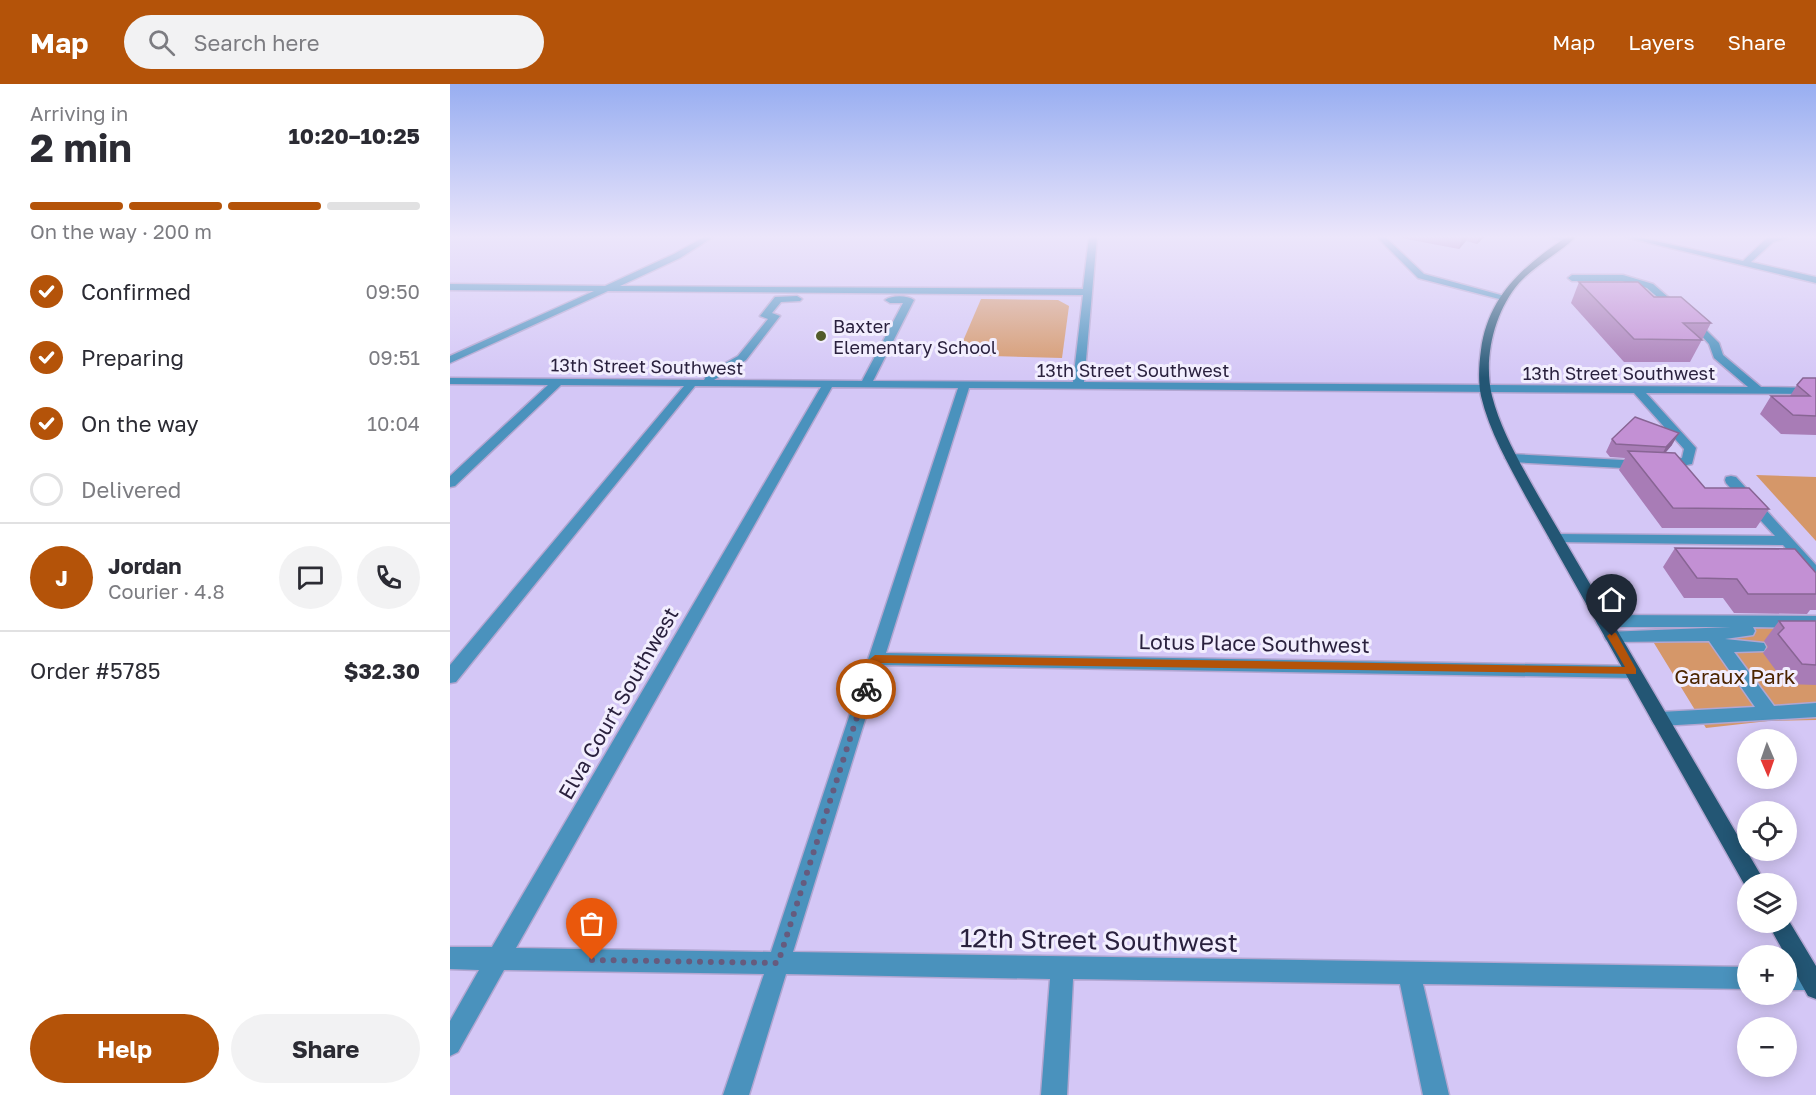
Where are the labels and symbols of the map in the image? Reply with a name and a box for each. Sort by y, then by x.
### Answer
place label: Baxter Elementary School [833,315,997,358]
marker: Baxter Elementary School [814,329,828,343]
street label: 13th Street Southwest [550,353,744,379]
street label: 13th Street Southwest [1037,359,1229,381]
street label: 13th Street Southwest [1523,362,1715,384]
pin [1586,574,1637,636]
street label: Elva Court Southwest [552,602,684,804]
street label: Lotus Place Southwest [1138,628,1370,658]
courier [836,659,896,719]
park label: Garaux Park [1674,663,1796,689]
north arrow [1737,729,1797,789]
pin [566,898,617,960]
street label: 12th Street Southwest [960,922,1238,958]

